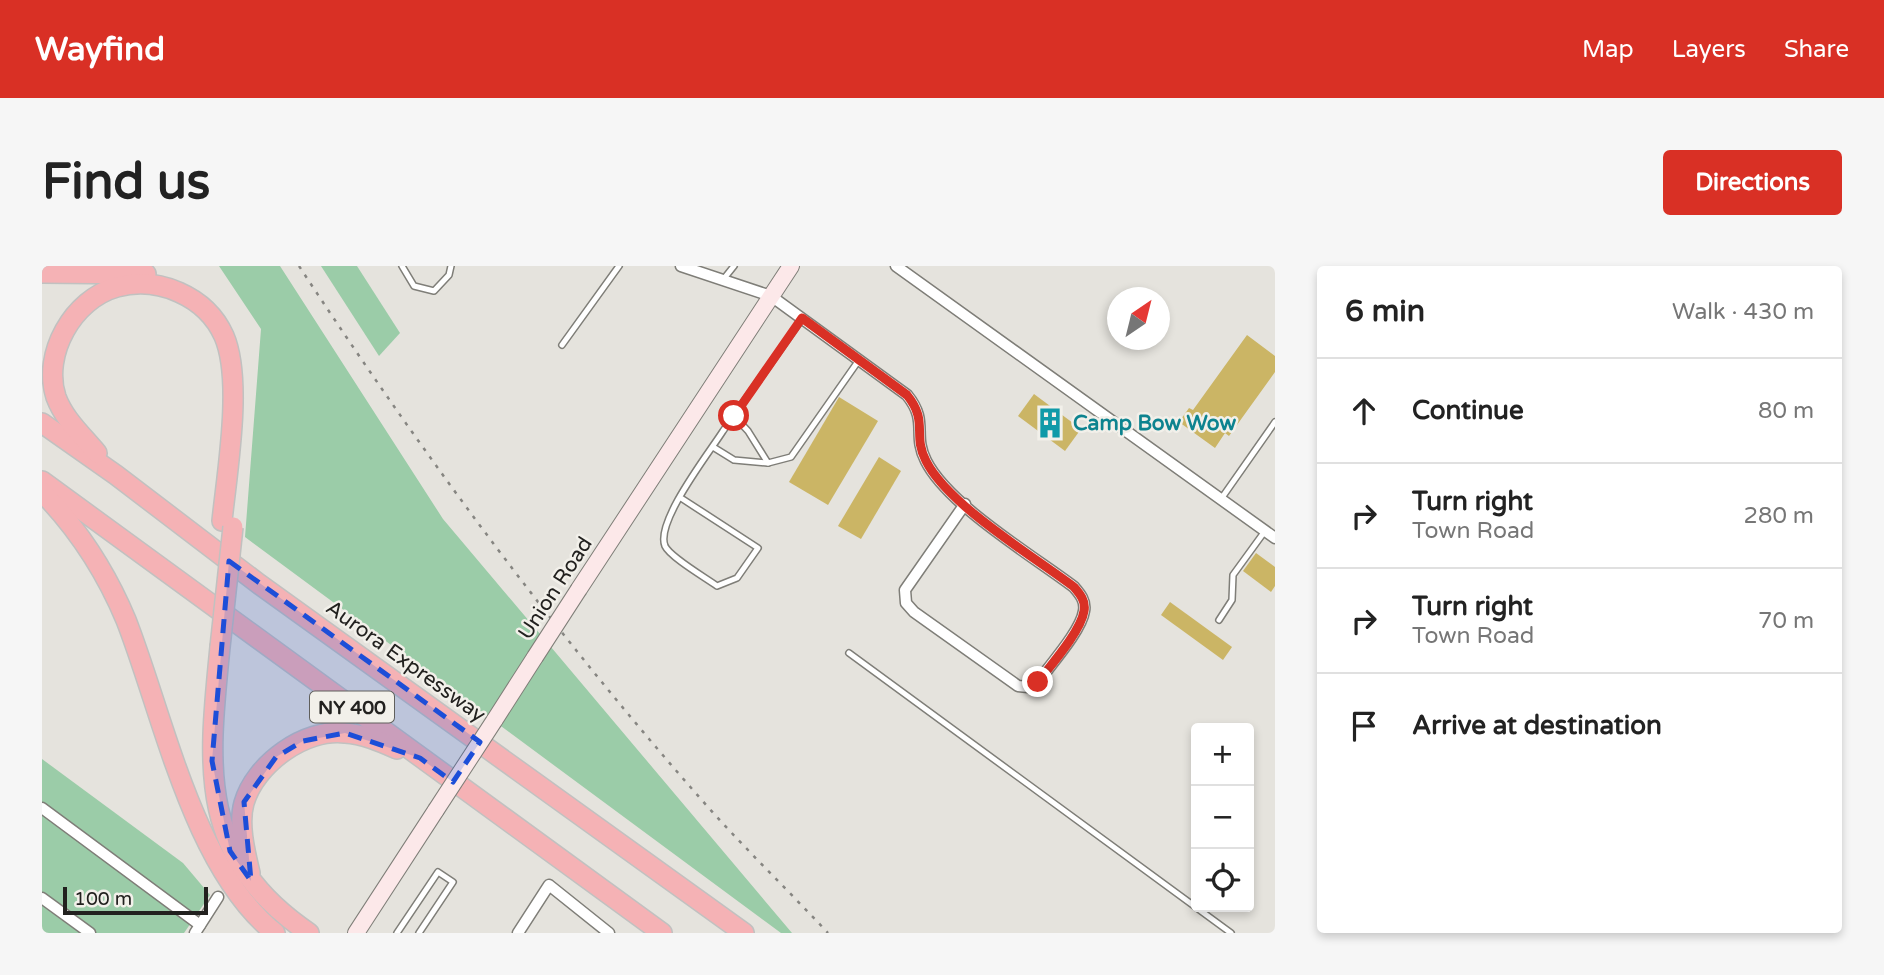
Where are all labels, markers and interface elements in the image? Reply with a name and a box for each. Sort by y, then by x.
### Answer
text: Wayfind [35,30,165,69]
text: Map [1582,35,1634,64]
text: Layers [1672,35,1746,64]
text: Share [1784,35,1849,64]
button: Directions [1663,150,1842,215]
text: Find us [42,153,210,212]
north arrow [1107,287,1170,350]
text: 6 min [1345,293,1425,330]
text: Walk · 430 m [1672,298,1814,326]
icon: ahead [1345,392,1383,430]
text: Continue [1412,395,1524,426]
text: 80 m [1758,397,1814,425]
route start [718,400,749,431]
building icon: Camp Bow Wow [1033,406,1067,440]
place label: Camp Bow Wow [1073,411,1236,436]
text: Turn right [1412,486,1533,517]
icon: right [1345,497,1383,535]
text: 280 m [1744,502,1814,530]
text: Town Road [1412,517,1534,545]
street label: Union Road [513,532,598,644]
text: Turn right [1412,591,1533,622]
street label: Aurora Expressway [321,595,490,728]
icon: right [1345,602,1383,640]
text: 70 m [1758,607,1814,635]
text: Town Road [1412,622,1534,650]
route end [1022,666,1053,697]
road number: NY 400 [310,692,394,722]
icon: arrive [1345,707,1383,745]
text: Arrive at destination [1412,710,1662,741]
map controls [1191,723,1254,912]
button: + [1191,723,1254,786]
button: − [1191,786,1254,849]
button: locate [1191,849,1254,912]
scale bar [63,884,208,916]
text: 100 m [74,888,132,910]

